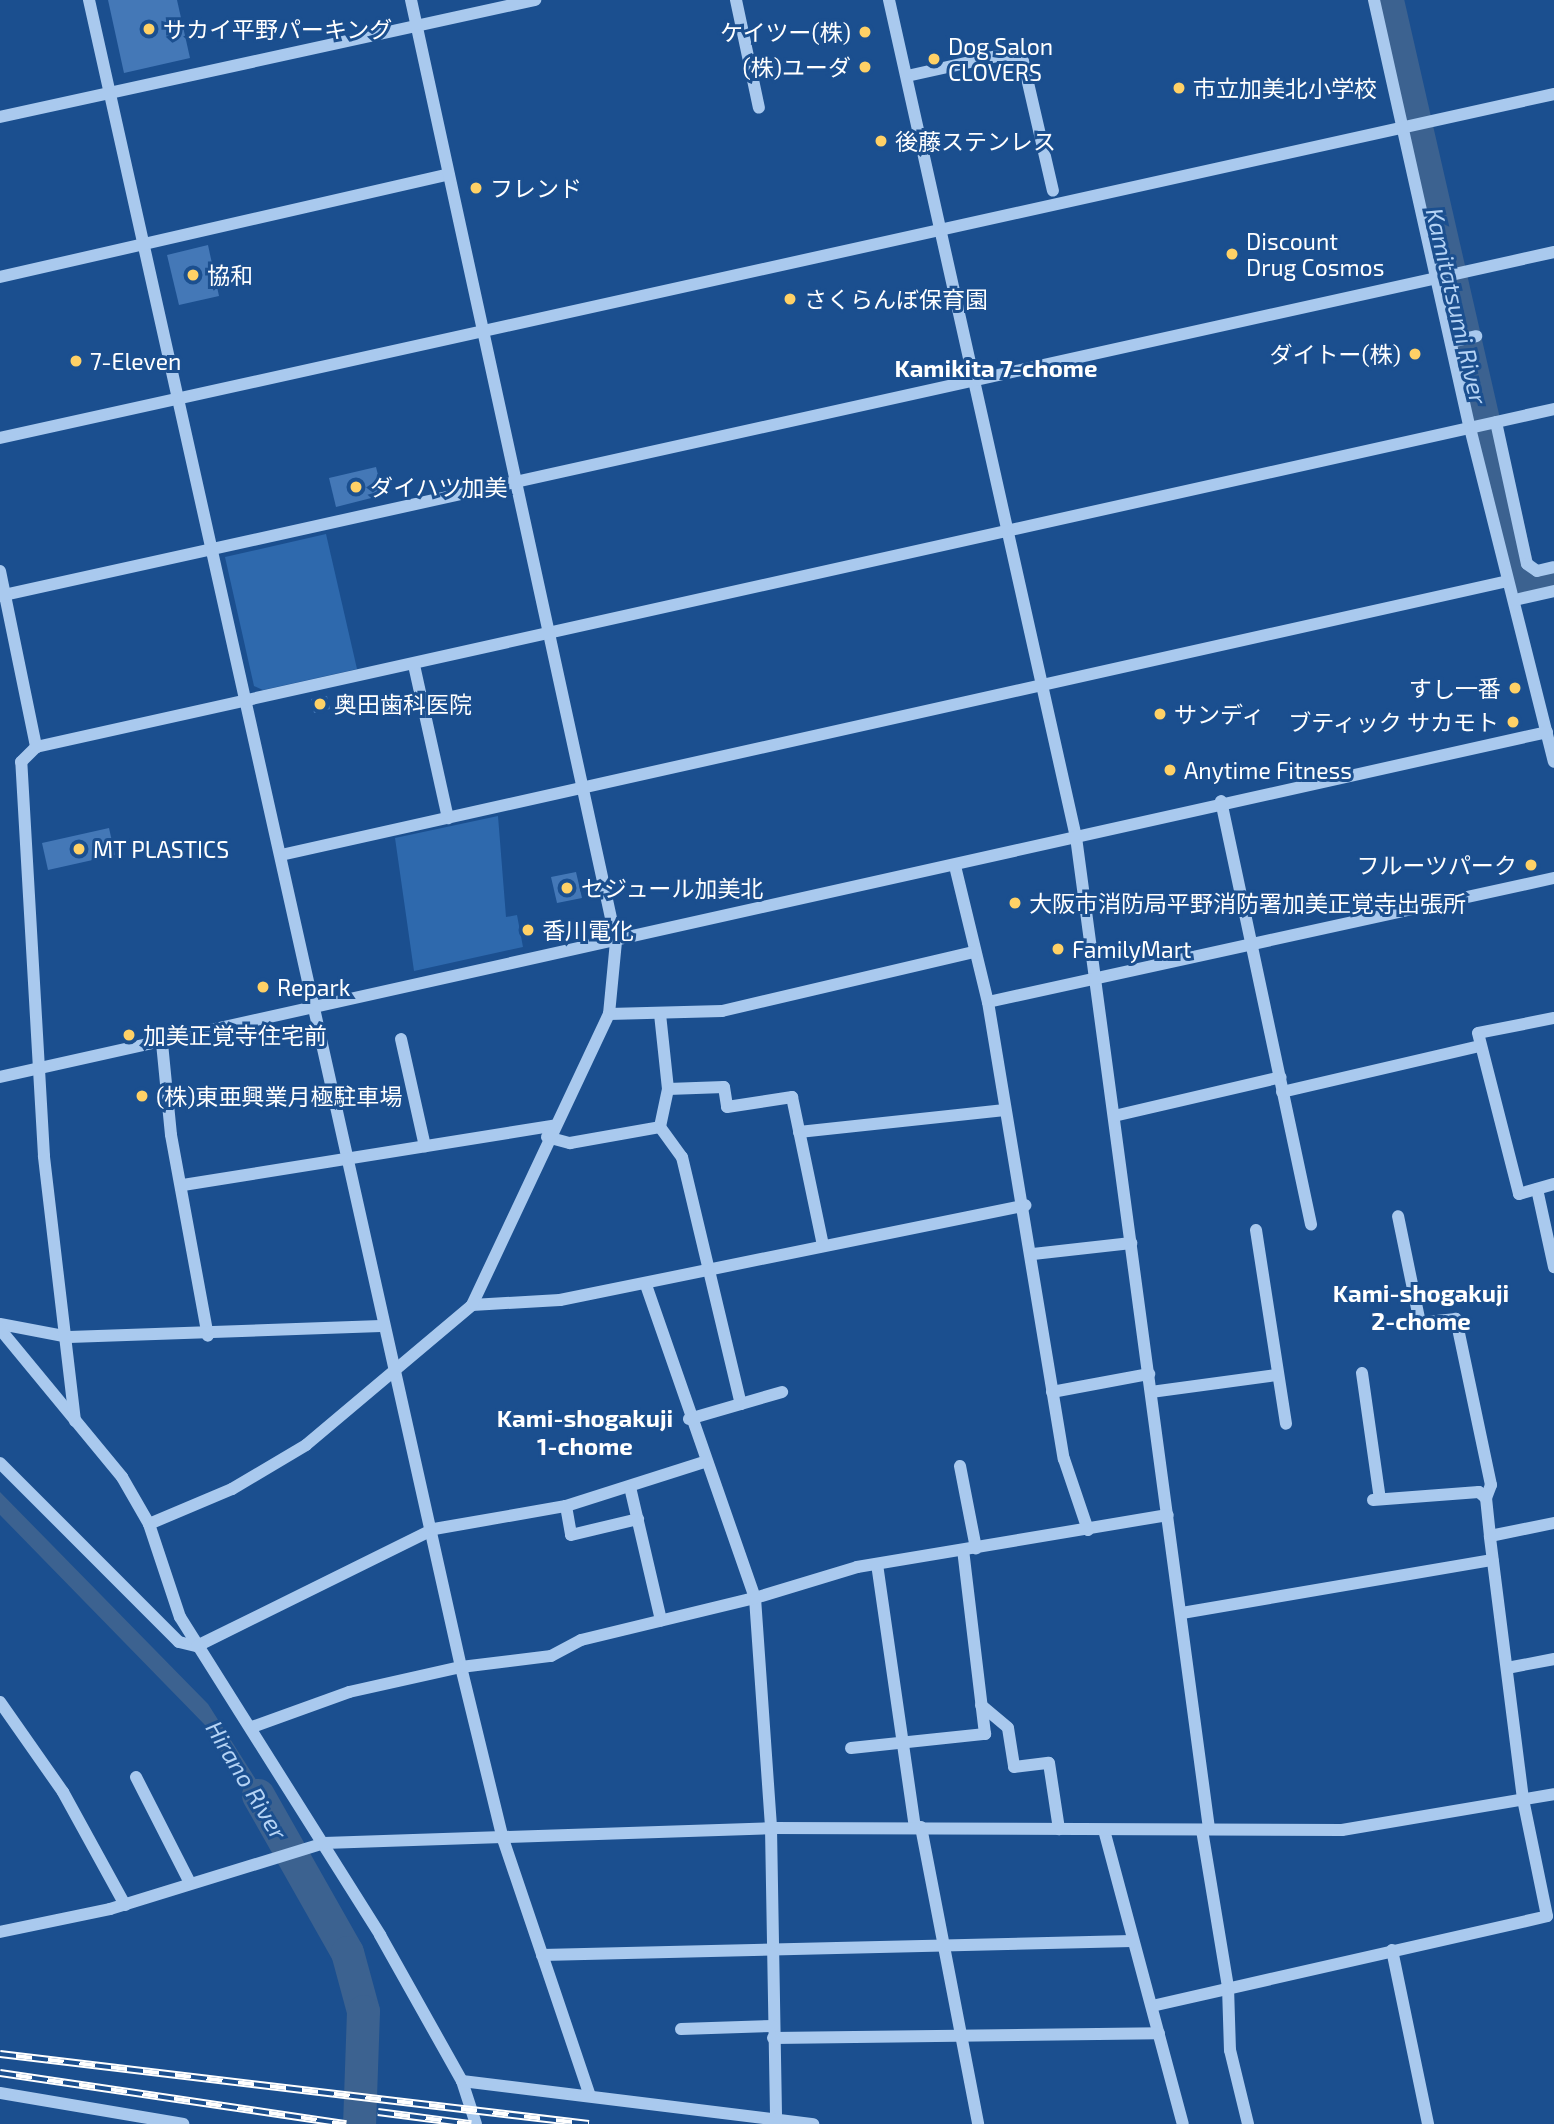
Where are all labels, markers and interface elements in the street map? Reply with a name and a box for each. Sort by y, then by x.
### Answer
place label: サカイ平野パーキング [163,15,393,43]
place label: ケイツー(株) [719,18,851,46]
marker: サカイ平野パーキング [141,21,157,37]
marker: ケイツー(株) [857,24,873,40]
place label: Dog Salon CLOVERS [948,32,1053,86]
marker: Dog Salon CLOVERS [926,51,942,67]
place label: (株)ユーダ [742,53,851,81]
marker: (株)ユーダ [857,59,873,75]
place label: 市立加美北小学校 [1193,74,1377,102]
marker: 市立加美北小学校 [1171,80,1187,96]
place label: 後藤ステンレス [895,127,1056,155]
marker: 後藤ステンレス [873,133,889,149]
place label: フレンド [490,174,582,202]
marker: フレンド [468,180,484,196]
water label: Kamitatsumi River [1420,205,1494,407]
place label: Discount Drug Cosmos [1246,227,1384,281]
marker: Discount Drug Cosmos [1224,246,1240,262]
place label: 協和 [207,261,253,289]
marker: 協和 [185,267,201,283]
place label: さくらんぼ保育園 [804,285,988,313]
marker: さくらんぼ保育園 [782,291,798,307]
place label: ダイトー(株) [1269,340,1401,368]
marker: ダイトー(株) [1407,346,1423,362]
place label: 7-Eleven [90,347,181,375]
marker: 7-Eleven [68,353,84,369]
district label: Kamikita 7-chome [894,354,1098,382]
place label: ダイハツ加美 [370,473,508,501]
marker: ダイハツ加美 [348,479,364,495]
place label: すし一番 [1409,674,1501,702]
marker: すし一番 [1507,680,1523,696]
place label: 奥田歯科医院 [334,690,472,718]
marker: 奥田歯科医院 [312,696,328,712]
place label: サンディ [1174,700,1266,728]
marker: サンディ [1152,706,1168,722]
place label: ブティック サカモト [1287,708,1499,736]
marker: ブティック サカモト [1505,714,1521,730]
place label: Anytime Fitness [1184,756,1352,784]
marker: Anytime Fitness [1162,762,1178,778]
place label: MT PLASTICS [93,835,230,863]
marker: MT PLASTICS [71,841,87,857]
place label: フルーツパーク [1356,851,1517,879]
marker: フルーツパーク [1523,857,1539,873]
place label: セジュール加美北 [581,874,765,902]
marker: セジュール加美北 [559,880,575,896]
place label: 大阪市消防局平野消防署加美正覚寺出張所 [1029,889,1466,917]
marker: 大阪市消防局平野消防署加美正覚寺出張所 [1007,895,1023,911]
place label: 香川電化 [542,916,634,944]
marker: 香川電化 [520,922,536,938]
place label: FamilyMart [1072,935,1192,963]
marker: FamilyMart [1050,941,1066,957]
place label: Repark [277,973,350,1001]
marker: Repark [255,979,271,995]
place label: 加美正覚寺住宅前 [143,1021,327,1049]
marker: 加美正覚寺住宅前 [121,1027,137,1043]
place label: (株)東亜興業月極駐車場 [156,1082,403,1110]
marker: (株)東亜興業月極駐車場 [134,1088,150,1104]
district label: Kami-shogakuji 2-chome [1333,1279,1509,1335]
district label: Kami-shogakuji 1-chome [497,1404,673,1460]
water label: Hirano River [200,1715,294,1845]

